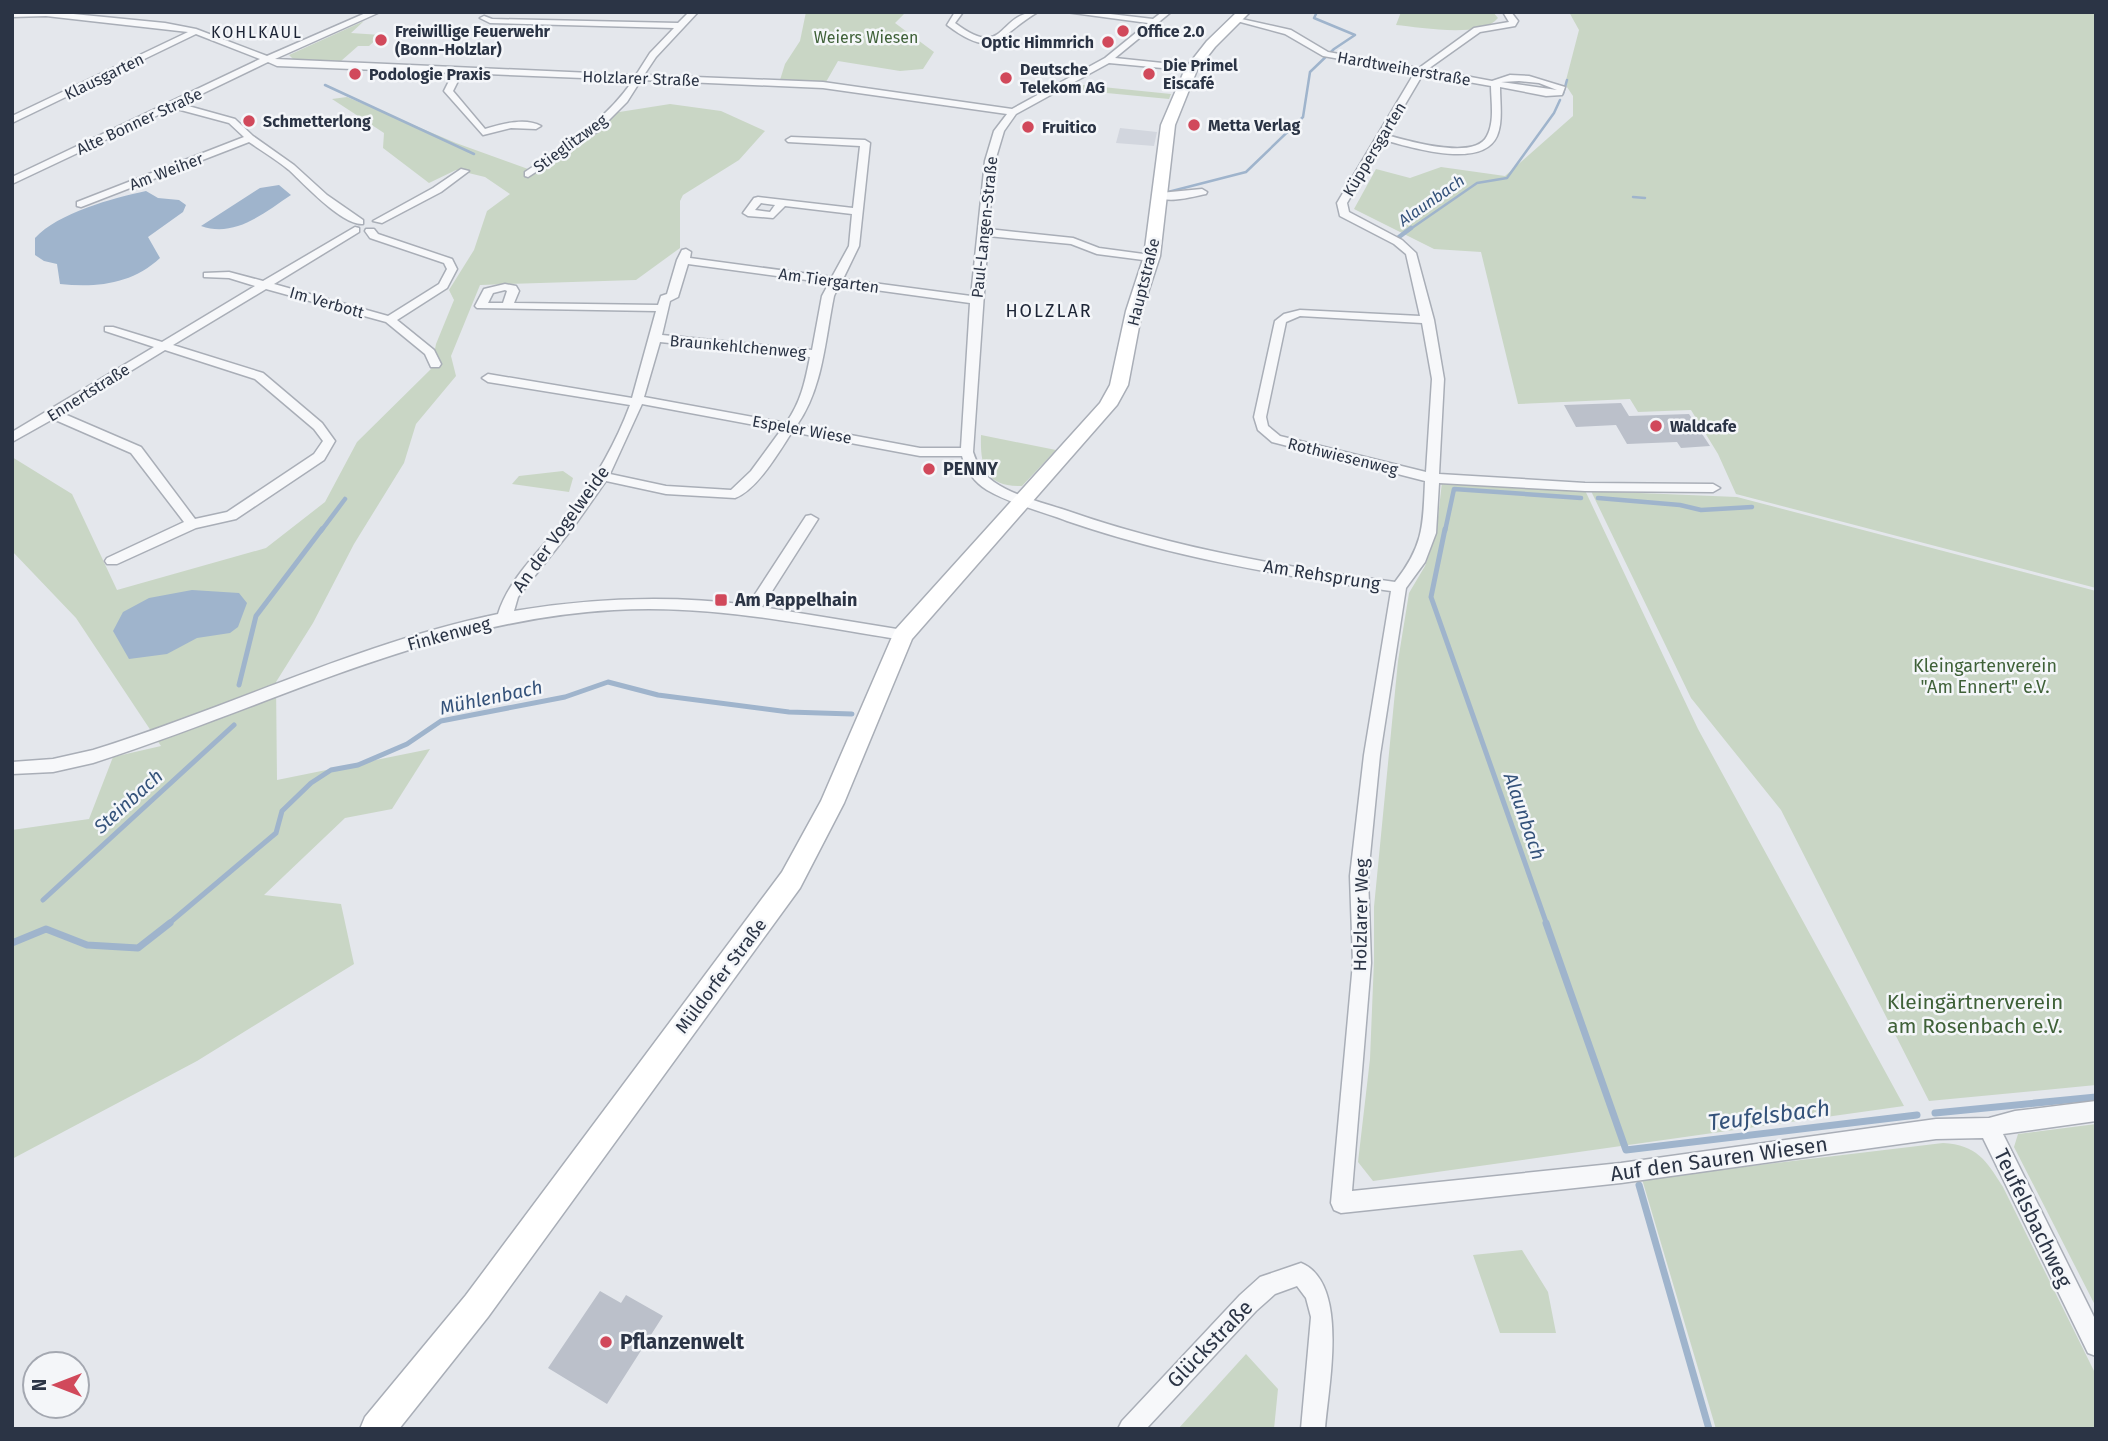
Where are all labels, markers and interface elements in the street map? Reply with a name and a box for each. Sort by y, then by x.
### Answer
place label: Freiwillige Feuerwehr (Bonn-Holzlar) [395,22,551,59]
place label: Office 2.0 [1137,22,1205,41]
district label: KOHLKAUL [211,23,303,42]
marker: Office 2.0 [1115,23,1131,39]
park label: Weiers Wiesen [814,28,918,47]
marker: Freiwillige Feuerwehr (Bonn-Holzlar) [373,32,389,48]
place label: Optic Himmrich [981,33,1094,52]
marker: Optic Himmrich [1100,34,1116,50]
street label: Hardtweiherstraße [1336,47,1472,90]
street label: Klausgarten [61,49,147,104]
place label: Die Primel Eiscafé [1163,56,1238,93]
place label: Deutsche Telekom AG [1020,60,1105,97]
place label: Podologie Praxis [369,65,491,84]
marker: Podologie Praxis [347,66,363,82]
marker: Die Primel Eiscafé [1141,66,1157,82]
street label: Holzlarer Straße [582,67,700,90]
marker: Deutsche Telekom AG [998,70,1014,86]
street label: Alte Bonner Straße [73,84,205,159]
street label: Küppersgarten [1339,99,1410,200]
street label: Stieglitzweg [530,110,611,177]
place label: Schmetterlong [263,112,371,131]
marker: Schmetterlong [241,113,257,129]
place label: Metta Verlag [1208,116,1300,135]
marker: Metta Verlag [1186,117,1202,133]
place label: Fruitico [1042,118,1097,137]
marker: Fruitico [1020,119,1036,135]
street label: Am Weiher [127,148,207,194]
street label: Paul-Langen-Straße [968,155,1001,299]
water label: Alaunbach [1394,171,1468,231]
street label: Hauptstraße [1123,236,1164,328]
street label: Am Tiergarten [778,264,880,297]
street label: Im Verbott [287,283,366,322]
district label: HOLZLAR [1005,300,1093,322]
street label: Braunkehlchenweg [669,331,808,362]
street label: Ennertstraße [44,360,133,425]
street label: Espeler Wiese [751,411,853,448]
place label: Waldcafe [1670,417,1737,436]
marker: Waldcafe [1648,418,1664,434]
street label: Rothwiesenweg [1286,434,1401,480]
place label: PENNY [943,458,998,480]
marker: PENNY [921,461,937,477]
street label: An der Vogelweide [508,462,614,596]
street label: Am Rehsprung [1262,555,1383,595]
place label: Am Pappelhain [734,589,857,611]
marker: Am Pappelhain [713,592,729,608]
street label: Finkenweg [405,612,494,656]
park label: Kleingartenverein "Am Ennert" e.V. [1913,655,2057,698]
water label: Mühlenbach [438,675,545,720]
water label: Steinbach [88,765,167,839]
water label: Alaunbach [1499,769,1550,863]
street label: Holzlarer Weg [1349,858,1373,972]
street label: Müldorfer Straße [671,914,771,1038]
park label: Kleingärtnerverein am Rosenbach e.V. [1887,989,2063,1039]
water label: Teufelsbach [1706,1094,1832,1136]
street label: Auf den Sauren Wiesen [1609,1131,1829,1187]
street label: Teufelsbachweg [1988,1144,2078,1292]
street label: Glückstraße [1162,1295,1258,1393]
place label: Pflanzenwelt [620,1329,745,1355]
marker: Pflanzenwelt [598,1334,614,1350]
north arrow [21,1350,91,1420]
text: N [28,1379,51,1391]

